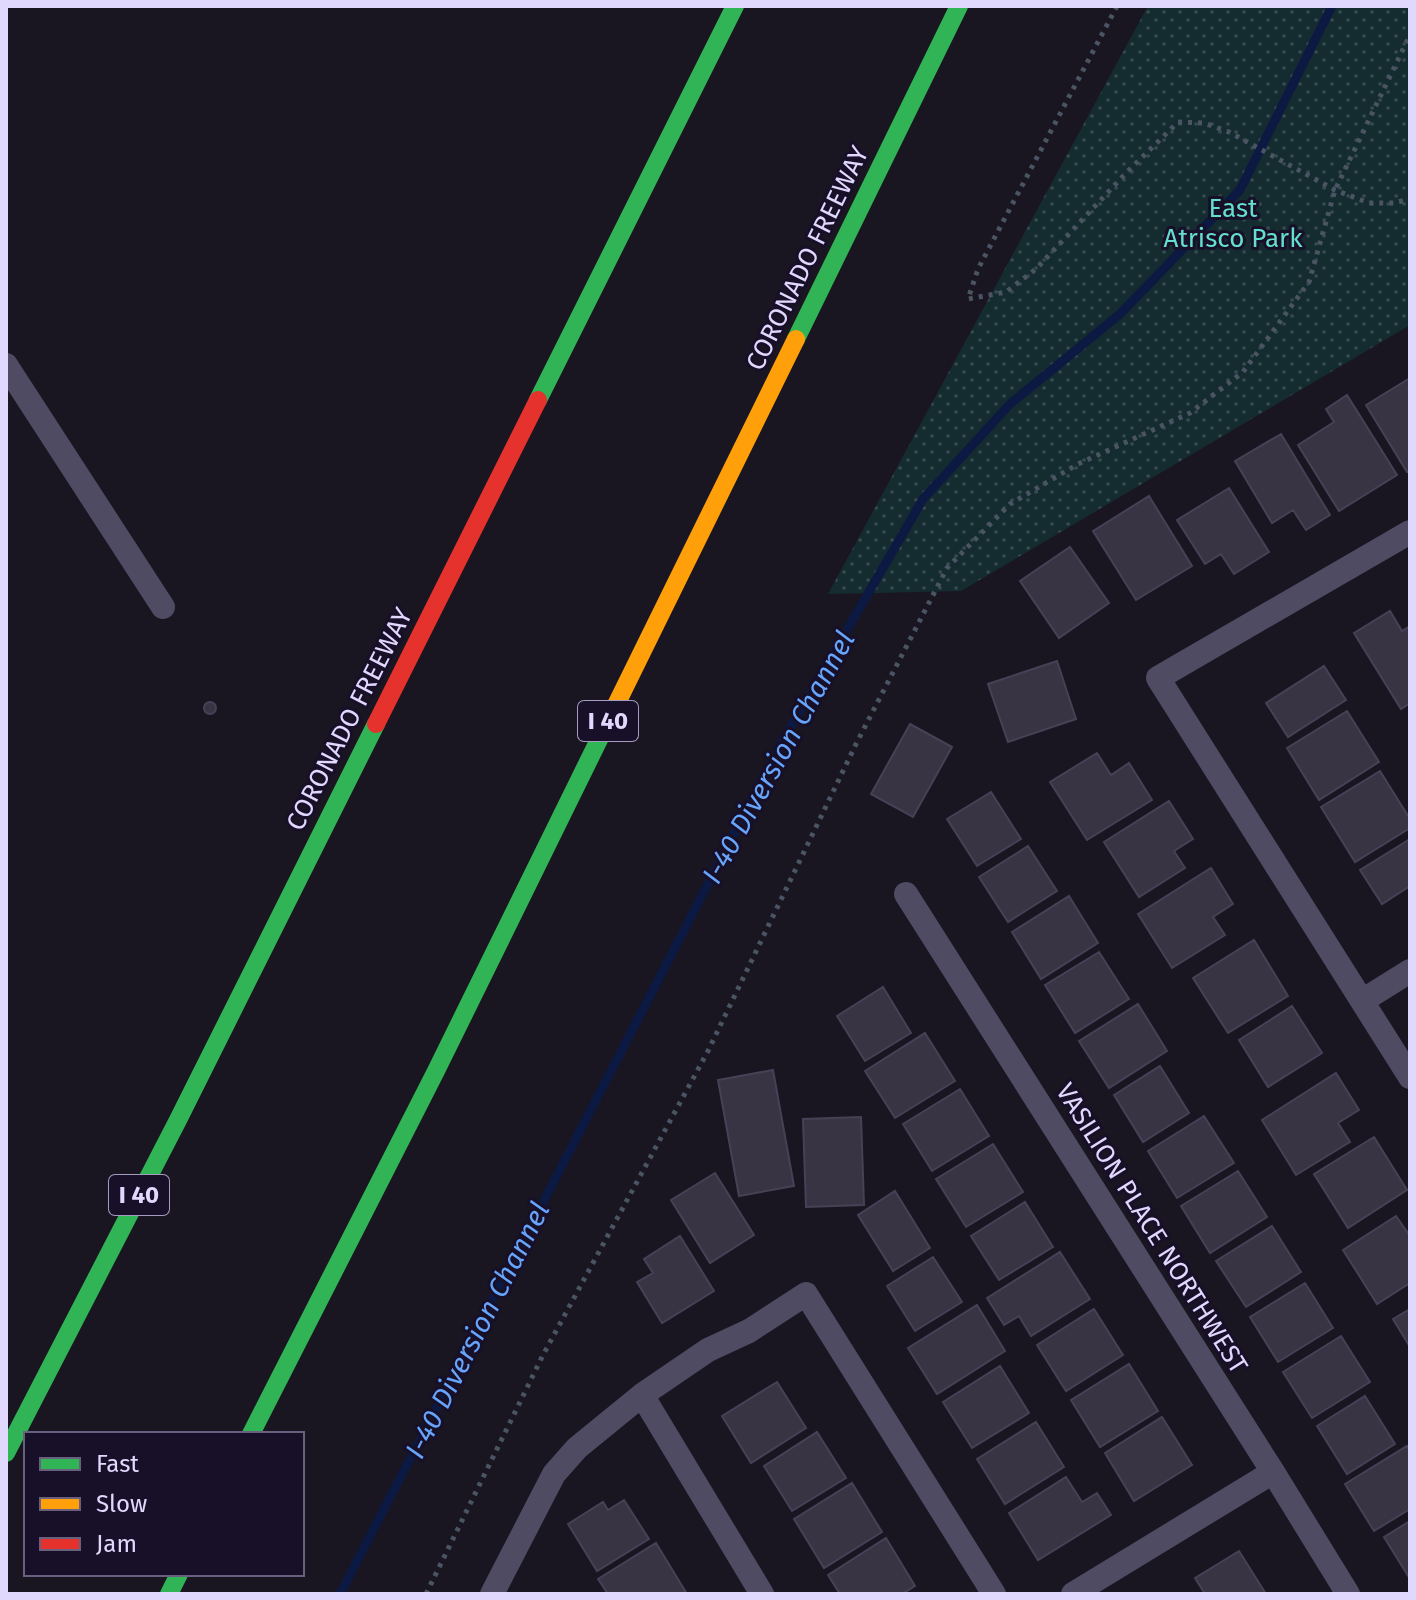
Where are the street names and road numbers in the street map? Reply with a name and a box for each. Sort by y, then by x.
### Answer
street label: CORONADO FREEWAY [740,140,875,375]
street label: CORONADO FREEWAY [280,602,419,836]
road number: I 40 [578,701,638,741]
street label: VASILION PLACE NORTHWEST [1049,1077,1254,1380]
road number: I 40 [109,1175,169,1215]

